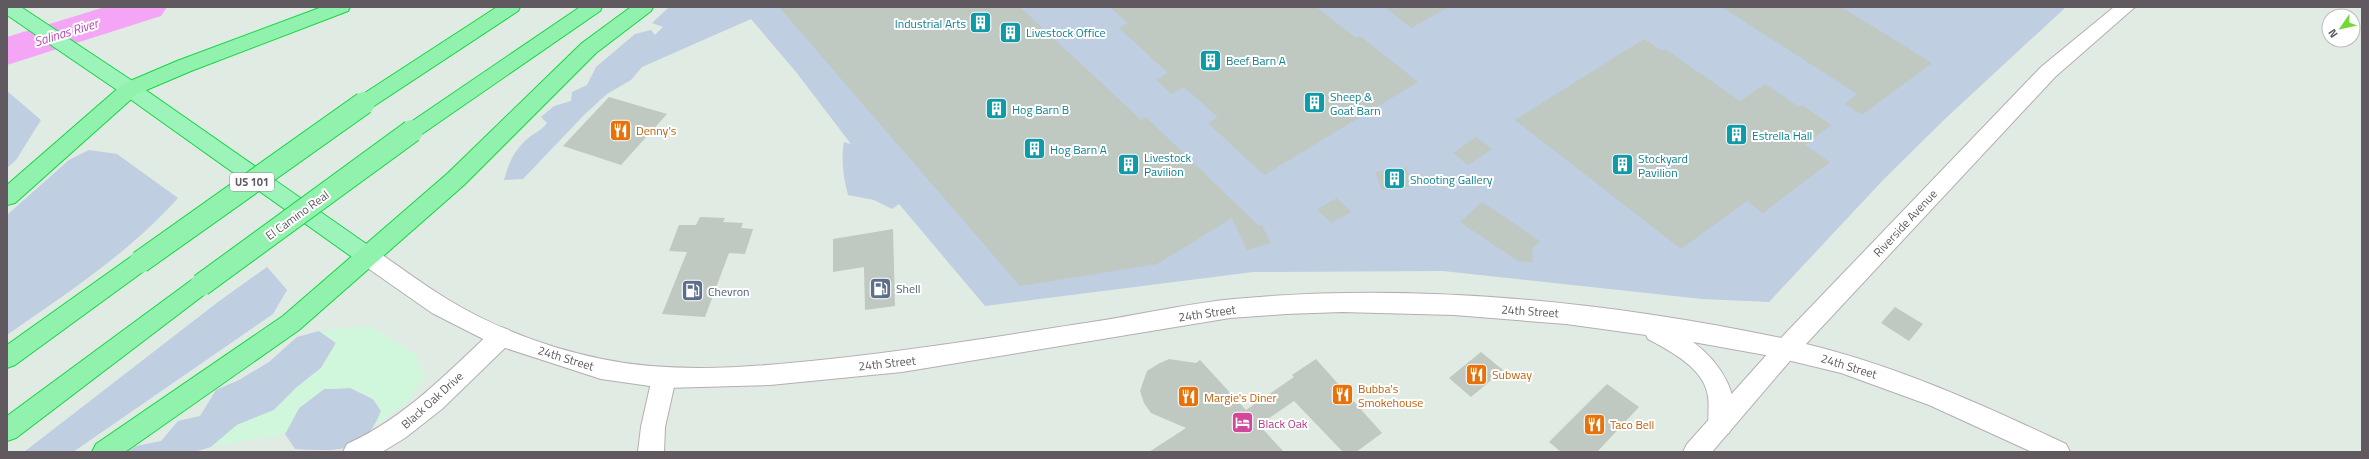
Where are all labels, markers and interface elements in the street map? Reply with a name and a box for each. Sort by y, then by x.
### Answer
north arrow [2321,8,2361,48]
building icon: Industrial Arts [968,10,994,36]
water label: Salinas River [32,12,102,51]
place label: Industrial Arts [895,14,966,33]
building icon: Livestock Office [998,19,1024,45]
place label: Livestock Office [1026,23,1106,42]
text: N [2324,26,2341,41]
building icon: Beef Barn A [1198,47,1224,73]
place label: Beef Barn A [1226,51,1286,70]
place label: Sheep & Goat Barn [1330,87,1381,120]
building icon: Sheep & Goat Barn [1301,90,1327,116]
building icon: Hog Barn B [983,96,1009,122]
place label: Hog Barn B [1012,100,1069,119]
restaurant icon: Denny's [608,117,634,143]
place label: Denny's [636,121,677,140]
building icon: Estrella Hall [1724,122,1750,148]
place label: Estrella Hall [1752,126,1812,145]
building icon: Hog Barn A [1022,136,1048,162]
place label: Hog Barn A [1050,140,1107,159]
place label: Livestock Pavilion [1144,148,1191,181]
place label: Stockyard Pavilion [1638,149,1688,182]
building icon: Livestock Pavilion [1115,151,1141,177]
building icon: Stockyard Pavilion [1610,152,1636,178]
building icon: Shooting Gallery [1381,166,1407,192]
place label: Shooting Gallery [1410,170,1493,189]
road number: US 101 [230,173,274,191]
street label: El Camino Real [261,185,333,245]
street label: Riverside Avenue [1868,185,1942,261]
fuel station icon: Shell [867,275,893,301]
fuel station icon: Chevron [680,278,706,304]
place label: Shell [896,279,921,298]
place label: Chevron [708,282,750,301]
street label: 24th Street [1177,299,1238,326]
street label: 24th Street [1501,300,1560,323]
street label: 24th Street [536,340,597,376]
street label: 24th Street [1819,348,1880,384]
street label: 24th Street [857,350,917,375]
restaurant icon: Subway [1463,361,1489,387]
place label: Subway [1492,365,1532,384]
street label: Black Oak Drive [397,367,467,433]
place label: Bubba's Smokehouse [1358,379,1423,412]
restaurant icon: Bubba's Smokehouse [1330,382,1356,408]
restaurant icon: Margie's Diner [1175,384,1201,410]
place label: Margie's Diner [1204,388,1277,407]
hotel icon: Black Oak [1229,410,1255,436]
restaurant icon: Taco Bell [1582,411,1608,437]
place label: Black Oak [1258,414,1308,433]
place label: Taco Bell [1610,415,1654,434]

